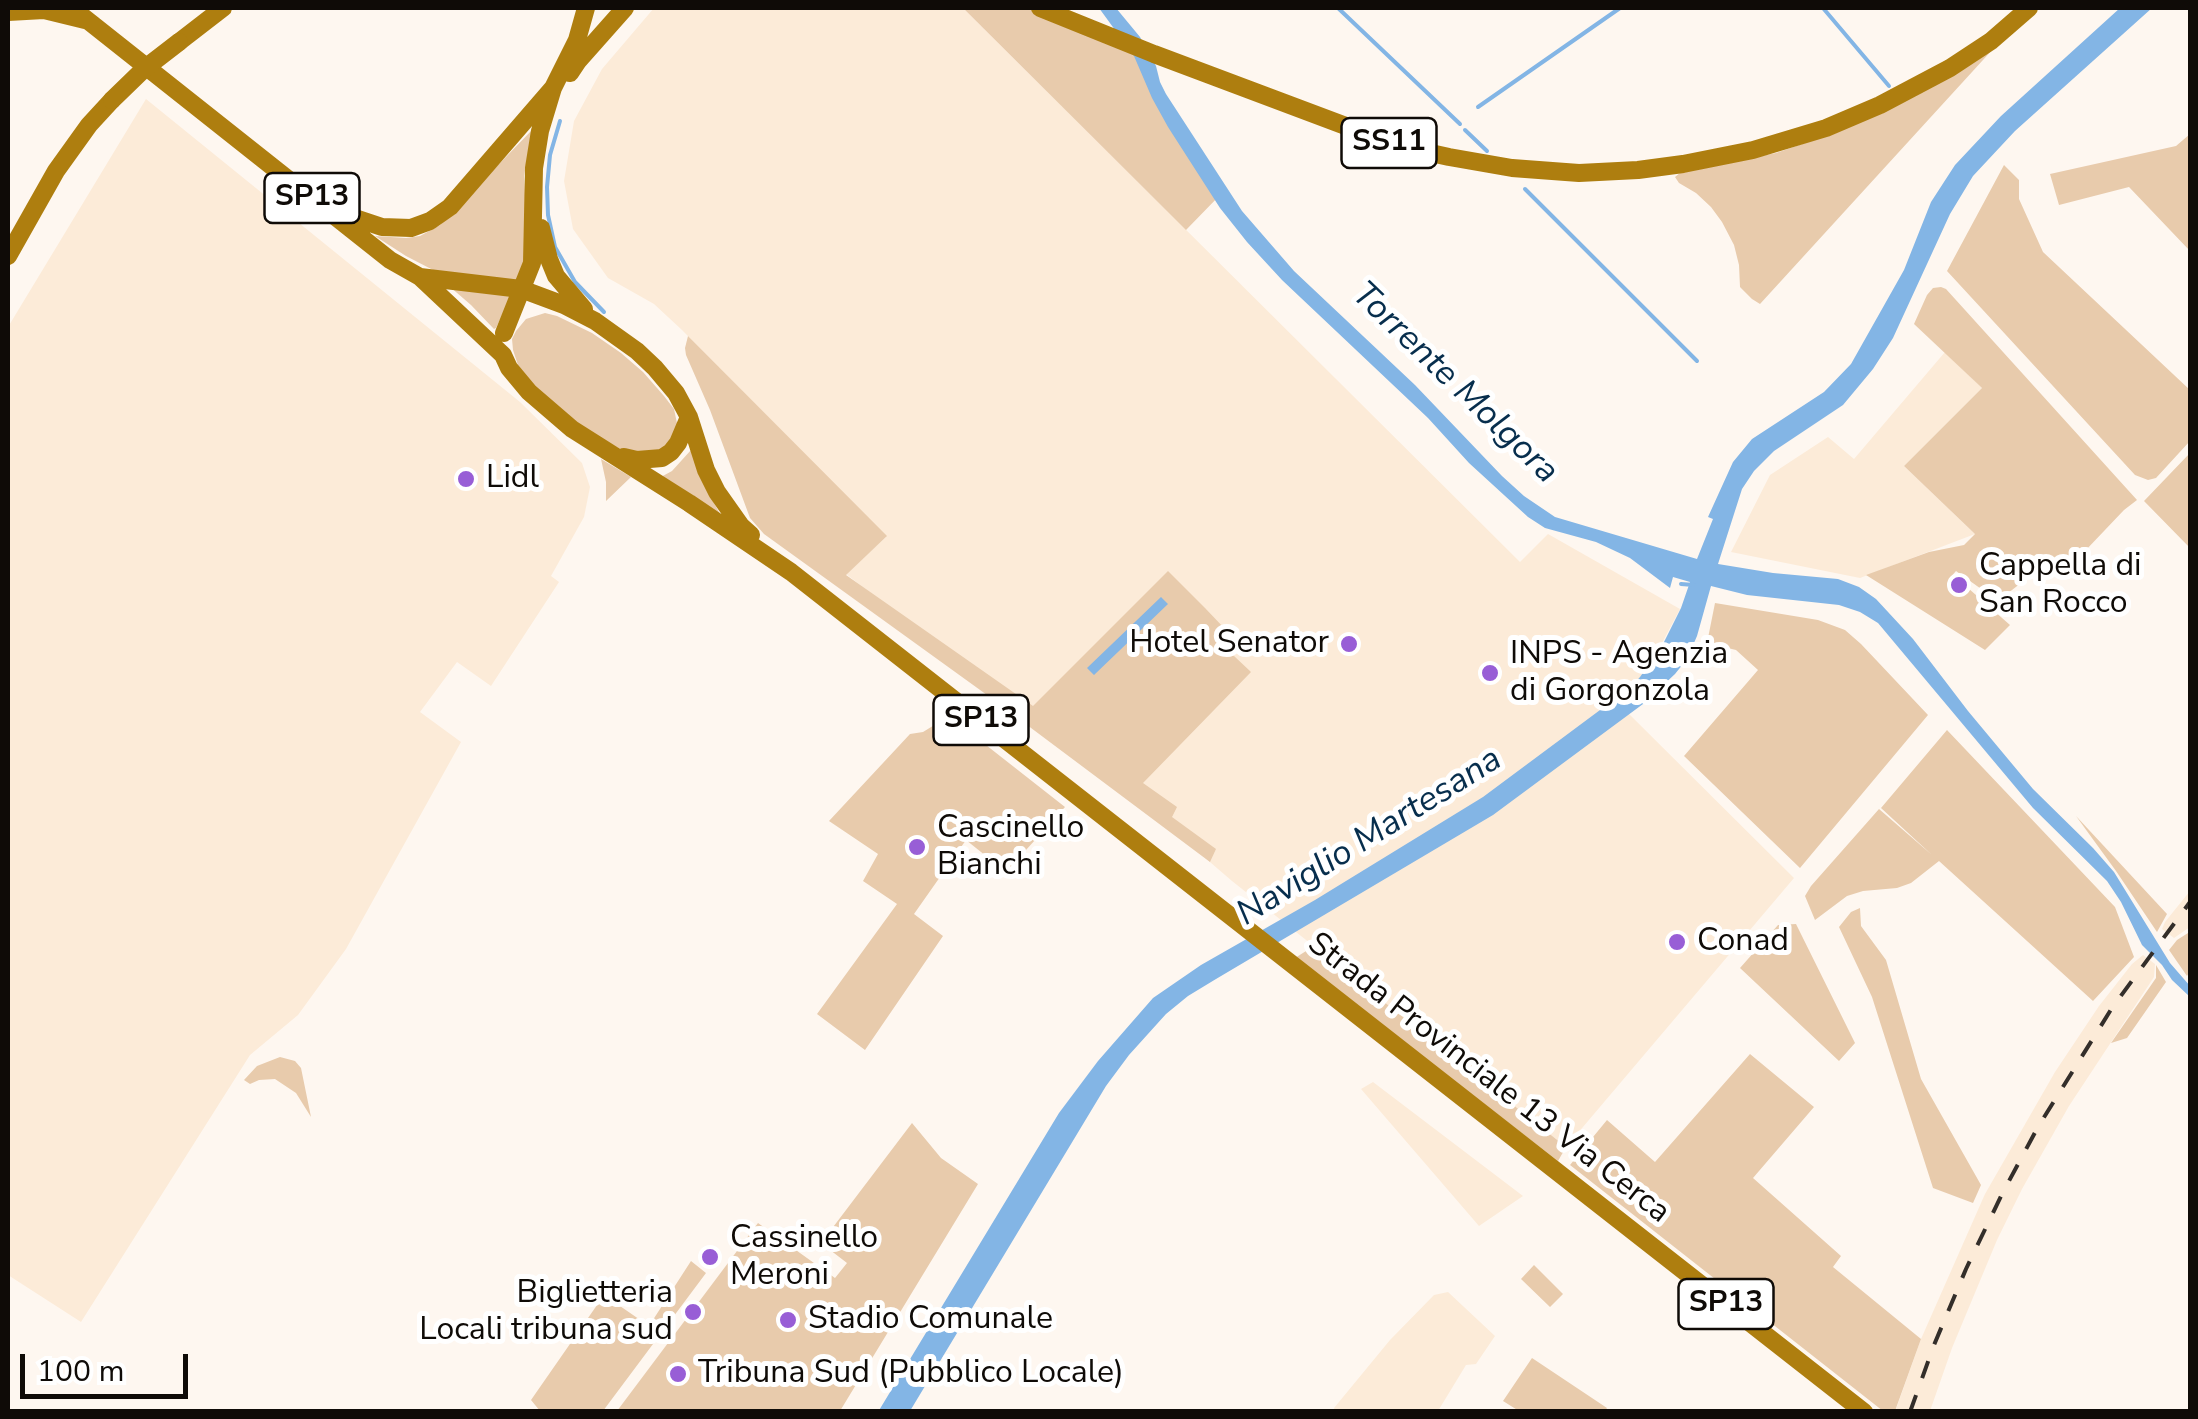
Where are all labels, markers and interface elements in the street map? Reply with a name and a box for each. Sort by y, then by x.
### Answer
road number: SS11 [1342,118,1436,168]
road number: SP13 [264,173,360,223]
water label: Torrente Molgora [1342,275,1566,493]
place label: Lidl [486,460,539,498]
marker: Lidl [455,468,477,490]
place label: Cappella di San Rocco [1979,548,2142,623]
marker: Cappella di San Rocco [1948,574,1970,596]
place label: Hotel Senator [1129,625,1329,663]
marker: Hotel Senator [1338,633,1360,655]
place label: INPS - Agenzia di Gorgonzola [1510,636,1728,711]
marker: INPS - Agenzia di Gorgonzola [1479,662,1501,684]
road number: SP13 [934,695,1028,745]
water label: Naviglio Martesana [1230,740,1510,936]
place label: Cascinello Bianchi [937,810,1084,885]
marker: Cascinello Bianchi [906,836,928,858]
place label: Conad [1697,923,1789,961]
street label: Strada Provinciale 13 Via Cerca [1299,926,1677,1232]
marker: Conad [1666,931,1688,953]
place label: Cassinello Meroni [730,1220,878,1295]
marker: Cassinello Meroni [699,1246,721,1268]
place label: Biglietteria Locali tribuna sud [419,1275,673,1350]
road number: SP13 [1678,1279,1774,1329]
marker: Biglietteria Locali tribuna sud [682,1301,704,1323]
place label: Stadio Comunale [808,1301,1053,1339]
marker: Stadio Comunale [777,1309,799,1331]
scale bar [25,1334,192,1396]
text: 100 m [37,1351,124,1392]
place label: Tribuna Sud (Pubblico Locale) [698,1355,1124,1393]
marker: Tribuna Sud (Pubblico Locale) [667,1363,689,1385]

